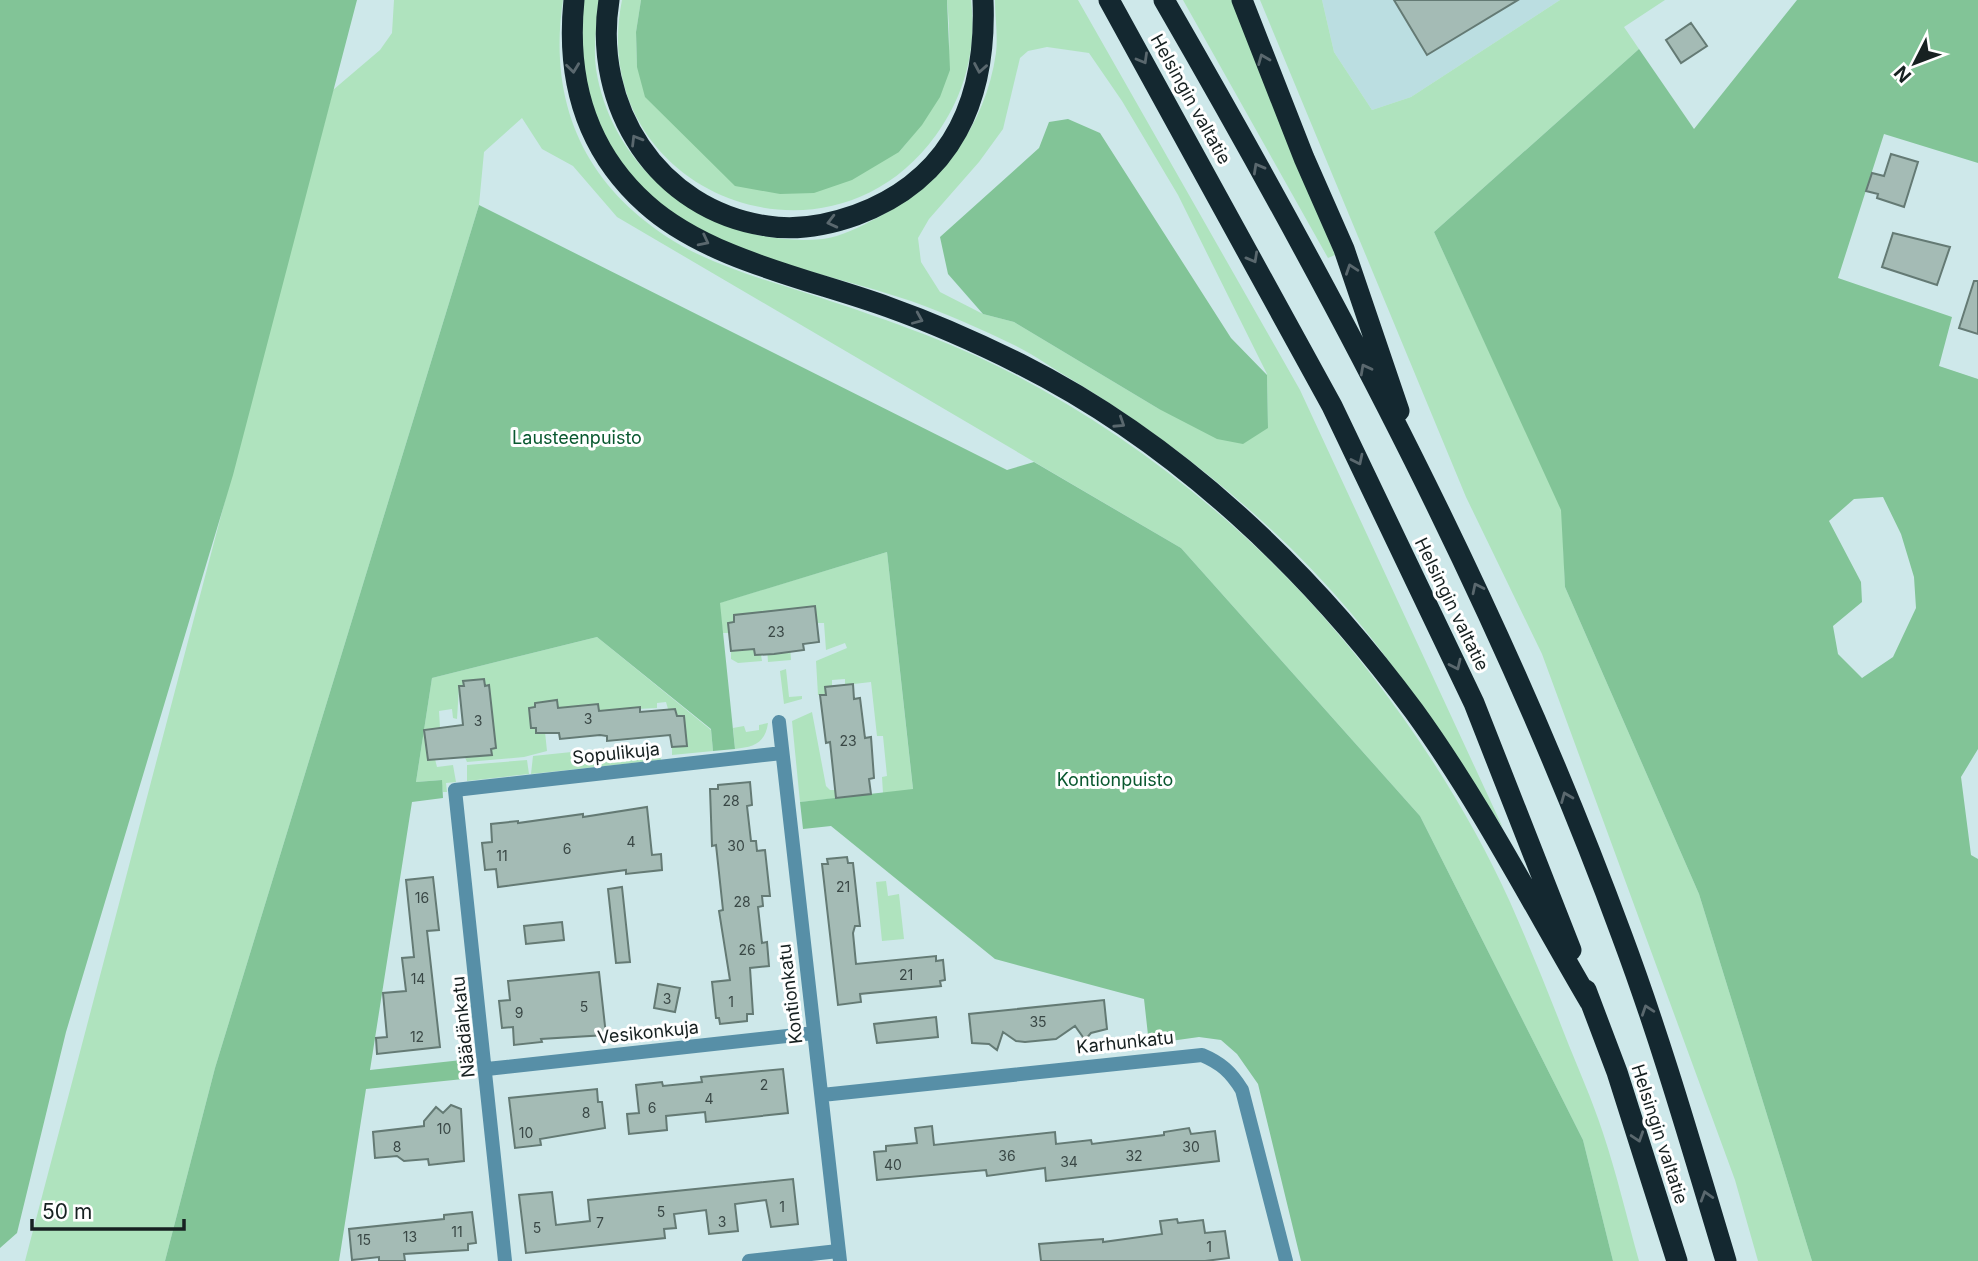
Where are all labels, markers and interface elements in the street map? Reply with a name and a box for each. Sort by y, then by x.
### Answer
north arrow [1880,28,1950,98]
street label: Helsingin valtatie [1147,30,1235,168]
one-way arrow [1135,52,1148,64]
one-way arrow [1258,53,1272,65]
text: N [1889,61,1916,87]
one-way arrow [565,62,580,74]
one-way arrow [973,62,988,74]
one-way arrow [631,135,644,148]
one-way arrow [1253,163,1266,176]
one-way arrow [826,214,838,228]
one-way arrow [697,233,709,247]
one-way arrow [1245,251,1258,264]
one-way arrow [1345,263,1359,275]
one-way arrow [911,311,923,325]
one-way arrow [1360,364,1374,376]
one-way arrow [1112,414,1125,427]
park label: Lausteenpuisto [512,427,642,448]
one-way arrow [1350,453,1364,465]
street label: Helsingin valtatie [1411,534,1493,674]
one-way arrow [1471,583,1485,595]
house number: 23 [767,623,785,640]
one-way arrow [1448,658,1462,670]
house number: 3 [584,710,592,727]
house number: 3 [474,712,482,729]
house number: 23 [839,732,857,749]
street label: Sopulikuja [571,738,661,768]
park label: Kontionpuisto [1057,769,1173,790]
house number: 28 [722,792,740,809]
one-way arrow [1560,792,1574,805]
house number: 4 [626,833,636,850]
house number: 30 [727,837,745,854]
house number: 6 [563,840,571,857]
house number: 11 [496,847,508,864]
house number: 21 [836,878,850,895]
house number: 16 [415,889,429,906]
house number: 28 [733,893,751,910]
house number: 26 [738,941,756,958]
street label: Kontionkatu [773,943,807,1045]
house number: 21 [899,966,913,983]
house number: 14 [411,970,425,987]
street label: Näädänkatu [447,975,479,1079]
house number: 3 [663,990,671,1007]
house number: 1 [728,993,734,1010]
house number: 5 [580,998,588,1015]
house number: 9 [515,1004,523,1021]
one-way arrow [1641,1004,1655,1016]
house number: 35 [1029,1013,1047,1030]
street label: Vesikonkuja [596,1016,700,1048]
street label: Karhunkatu [1075,1026,1175,1058]
house number: 12 [410,1028,424,1045]
street label: Helsingin valtatie [1628,1062,1692,1206]
house number: 2 [760,1076,768,1093]
house number: 4 [704,1090,714,1107]
house number: 6 [648,1099,656,1116]
house number: 8 [582,1104,590,1121]
house number: 10 [437,1120,451,1137]
house number: 10 [519,1124,533,1141]
one-way arrow [1629,1131,1644,1143]
house number: 8 [393,1138,401,1155]
house number: 30 [1182,1138,1200,1155]
house number: 36 [998,1147,1016,1164]
house number: 32 [1125,1147,1143,1164]
house number: 34 [1060,1153,1078,1170]
house number: 40 [884,1156,902,1173]
scale bar [32,1188,184,1232]
one-way arrow [1700,1190,1715,1202]
house number: 1 [779,1198,785,1215]
text: 50 m [42,1199,92,1224]
house number: 5 [657,1203,665,1220]
house number: 3 [718,1213,726,1230]
house number: 7 [596,1214,604,1231]
house number: 5 [533,1219,541,1236]
house number: 11 [451,1223,463,1240]
house number: 13 [403,1228,417,1245]
house number: 15 [357,1231,371,1248]
house number: 1 [1206,1238,1212,1255]

